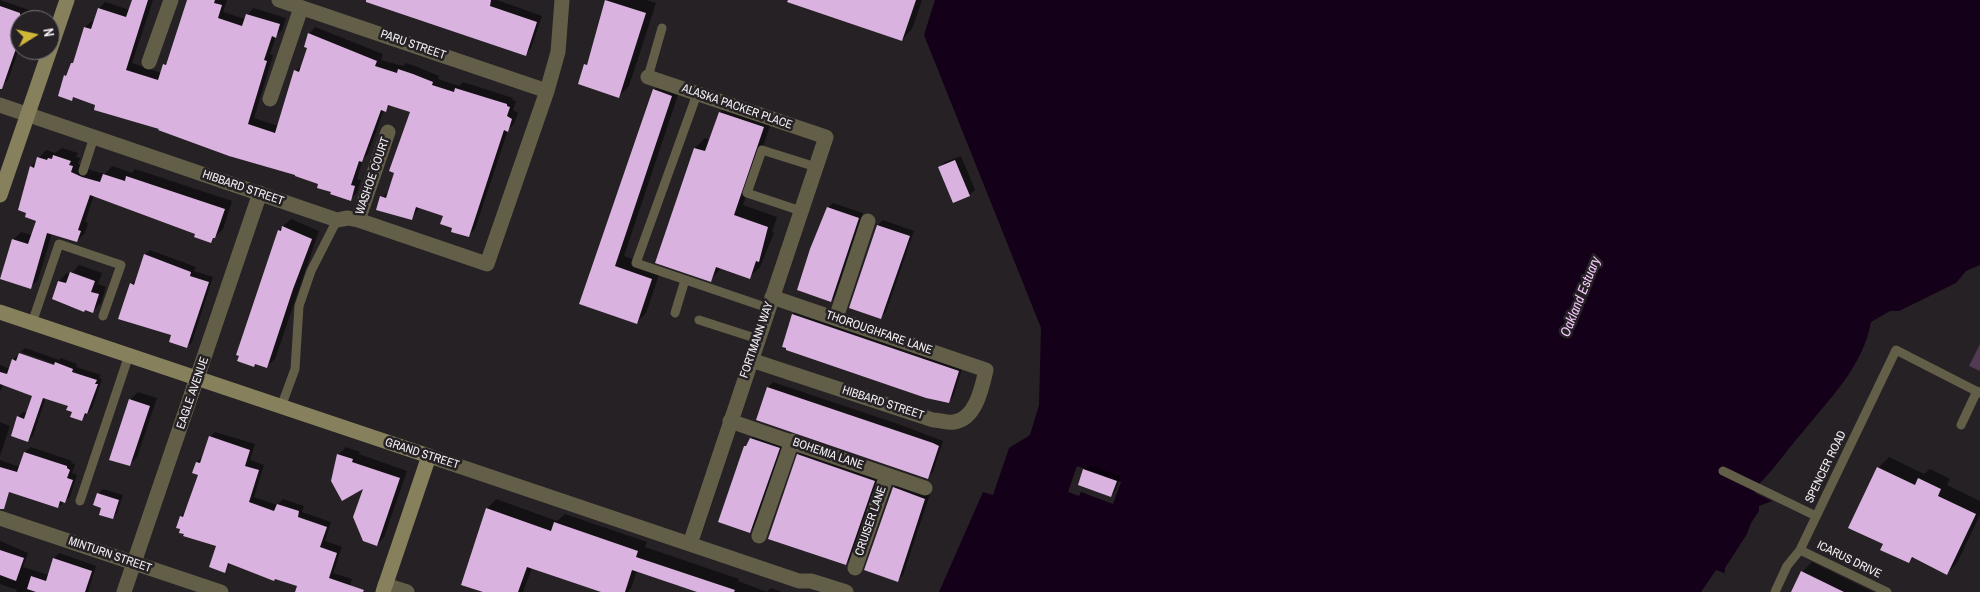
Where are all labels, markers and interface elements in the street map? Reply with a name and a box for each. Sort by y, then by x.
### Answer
north arrow [10,10,60,60]
text: N [39,27,58,38]
street label: PARU STREET [378,27,448,63]
street label: ALASKA PACKER PLACE [680,81,794,133]
street label: WASHOE COURT [353,135,393,217]
street label: HIBBARD STREET [200,167,286,209]
water label: Oakland Estuary [1557,255,1605,339]
street label: FORTMANN WAY [737,300,777,380]
street label: THOROUGHFARE LANE [824,308,934,358]
street label: EAGLE AVENUE [174,355,212,431]
street label: HIBBARD STREET [840,383,926,423]
street label: SPENCER ROAD [1802,428,1850,506]
street label: GRAND STREET [383,435,461,473]
street label: BOHEMIA LANE [791,435,865,473]
street label: CRUISER LANE [852,484,890,558]
street label: MINTURN STREET [67,534,153,576]
street label: ICARUS DRIVE [1814,538,1884,582]

